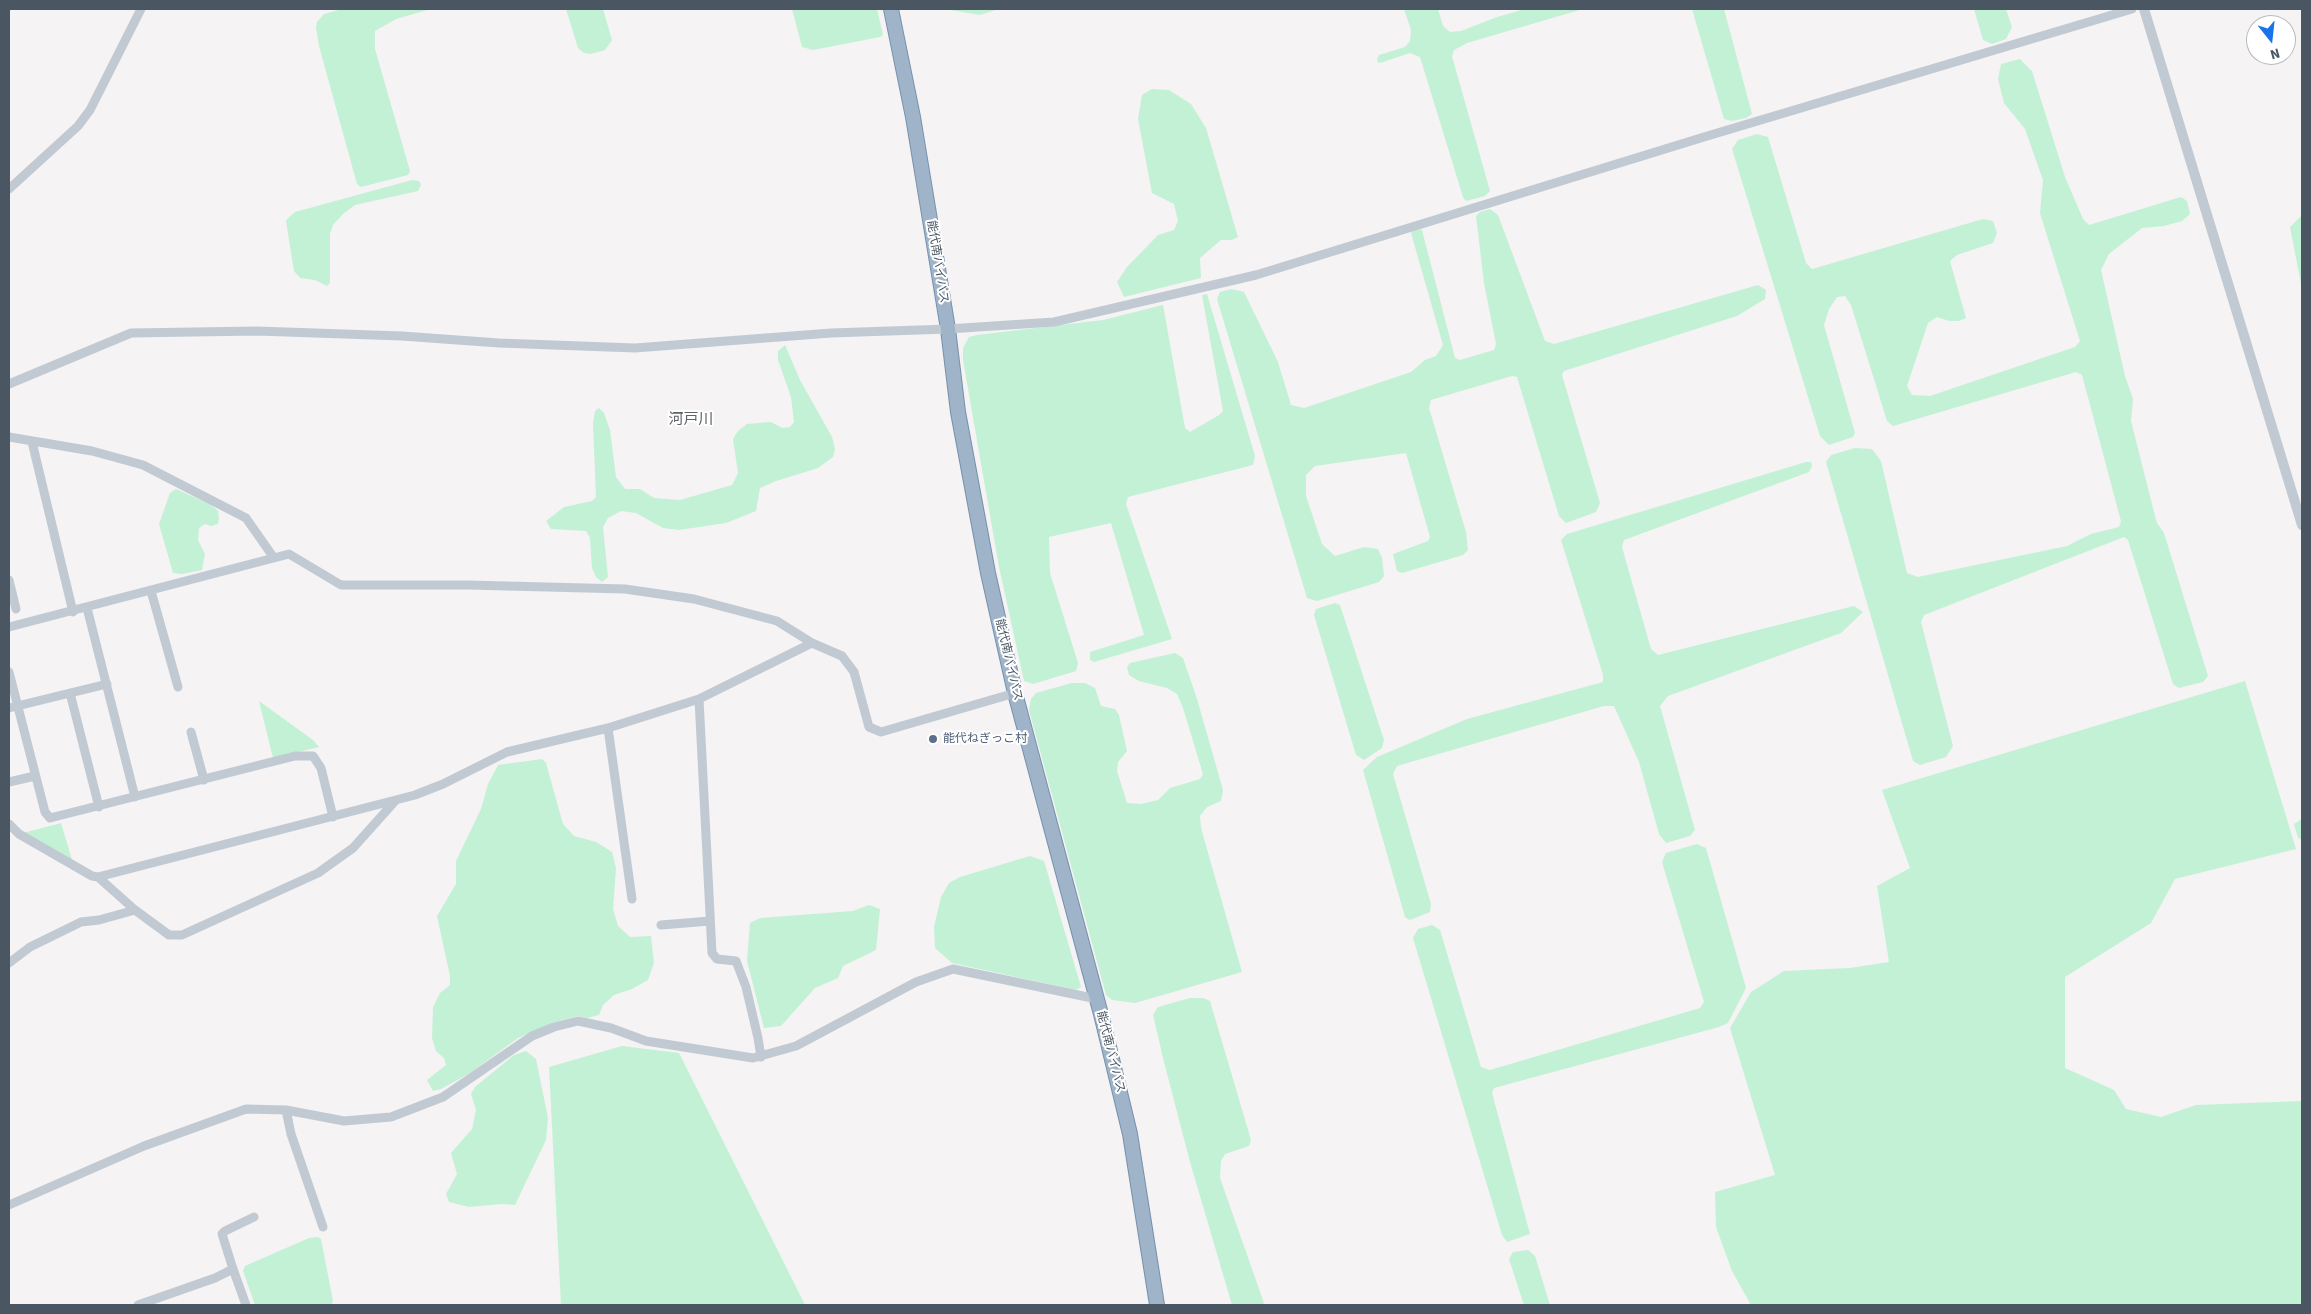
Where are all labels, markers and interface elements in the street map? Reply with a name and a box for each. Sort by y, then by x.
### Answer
north arrow [2246,15,2296,65]
text: N [2268,43,2282,64]
street label: 能代南バイパス [923,219,951,305]
district label: 河戸川 [669,412,713,430]
street label: 能代南バイパス [992,617,1024,703]
place label: 能代ねぎっこ村 [943,732,1027,746]
marker: 能代ねぎっこ村 [927,733,939,745]
street label: 能代南バイパス [1093,1010,1127,1094]

